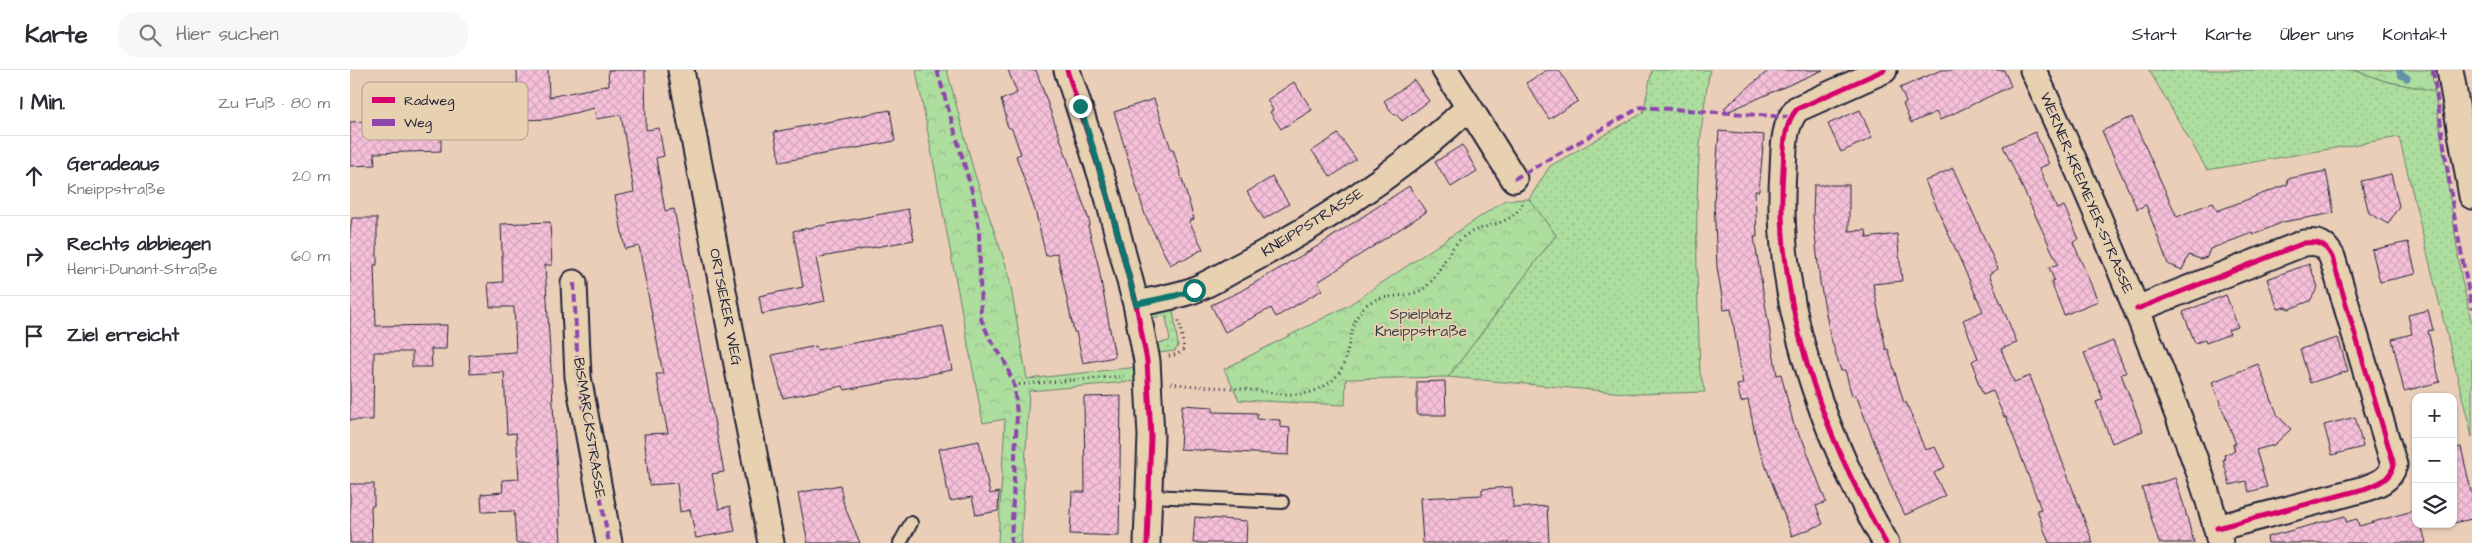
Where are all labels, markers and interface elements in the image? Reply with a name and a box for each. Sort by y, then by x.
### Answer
search box [118,12,468,57]
text: Karte [25,18,88,52]
icon: search [136,21,164,49]
text: Hier suchen [176,21,279,48]
text: Start [2132,22,2177,47]
text: Karte [2205,22,2252,47]
text: Über uns [2280,22,2354,47]
text: Kontakt [2382,22,2447,47]
legend [362,82,528,140]
text: 1 Min. [20,88,65,117]
street label: WERNER-KREMEYER-STRASSE [2034,89,2139,297]
text: Radweg [404,91,454,111]
text: Zu Fuß · 80 m [218,92,330,114]
route end [1069,95,1092,118]
text: Weg [404,113,432,133]
text: Geradeaus [67,151,159,178]
icon: ahead [20,162,48,190]
text: 20 m [292,165,330,187]
text: Kneippstraße [67,178,165,200]
street label: KNEIPPSTRASSE [1257,183,1367,262]
text: Rechts abbiegen [67,231,211,258]
icon: right [20,242,48,270]
text: 60 m [291,245,330,267]
street label: ORTSIEKER WEG [704,247,747,368]
text: Henri-Dunant-Straße [67,258,217,280]
route start [1183,279,1206,302]
park label: Spielplatz Kneippstraße [1375,304,1467,342]
icon: arrive [20,322,48,350]
text: Ziel erreicht [67,322,179,349]
street label: BISMARCKSTRASSE [568,356,611,500]
map controls [2412,393,2457,528]
button: + [2412,393,2457,438]
button: − [2412,438,2457,483]
button: layers [2412,483,2457,528]

